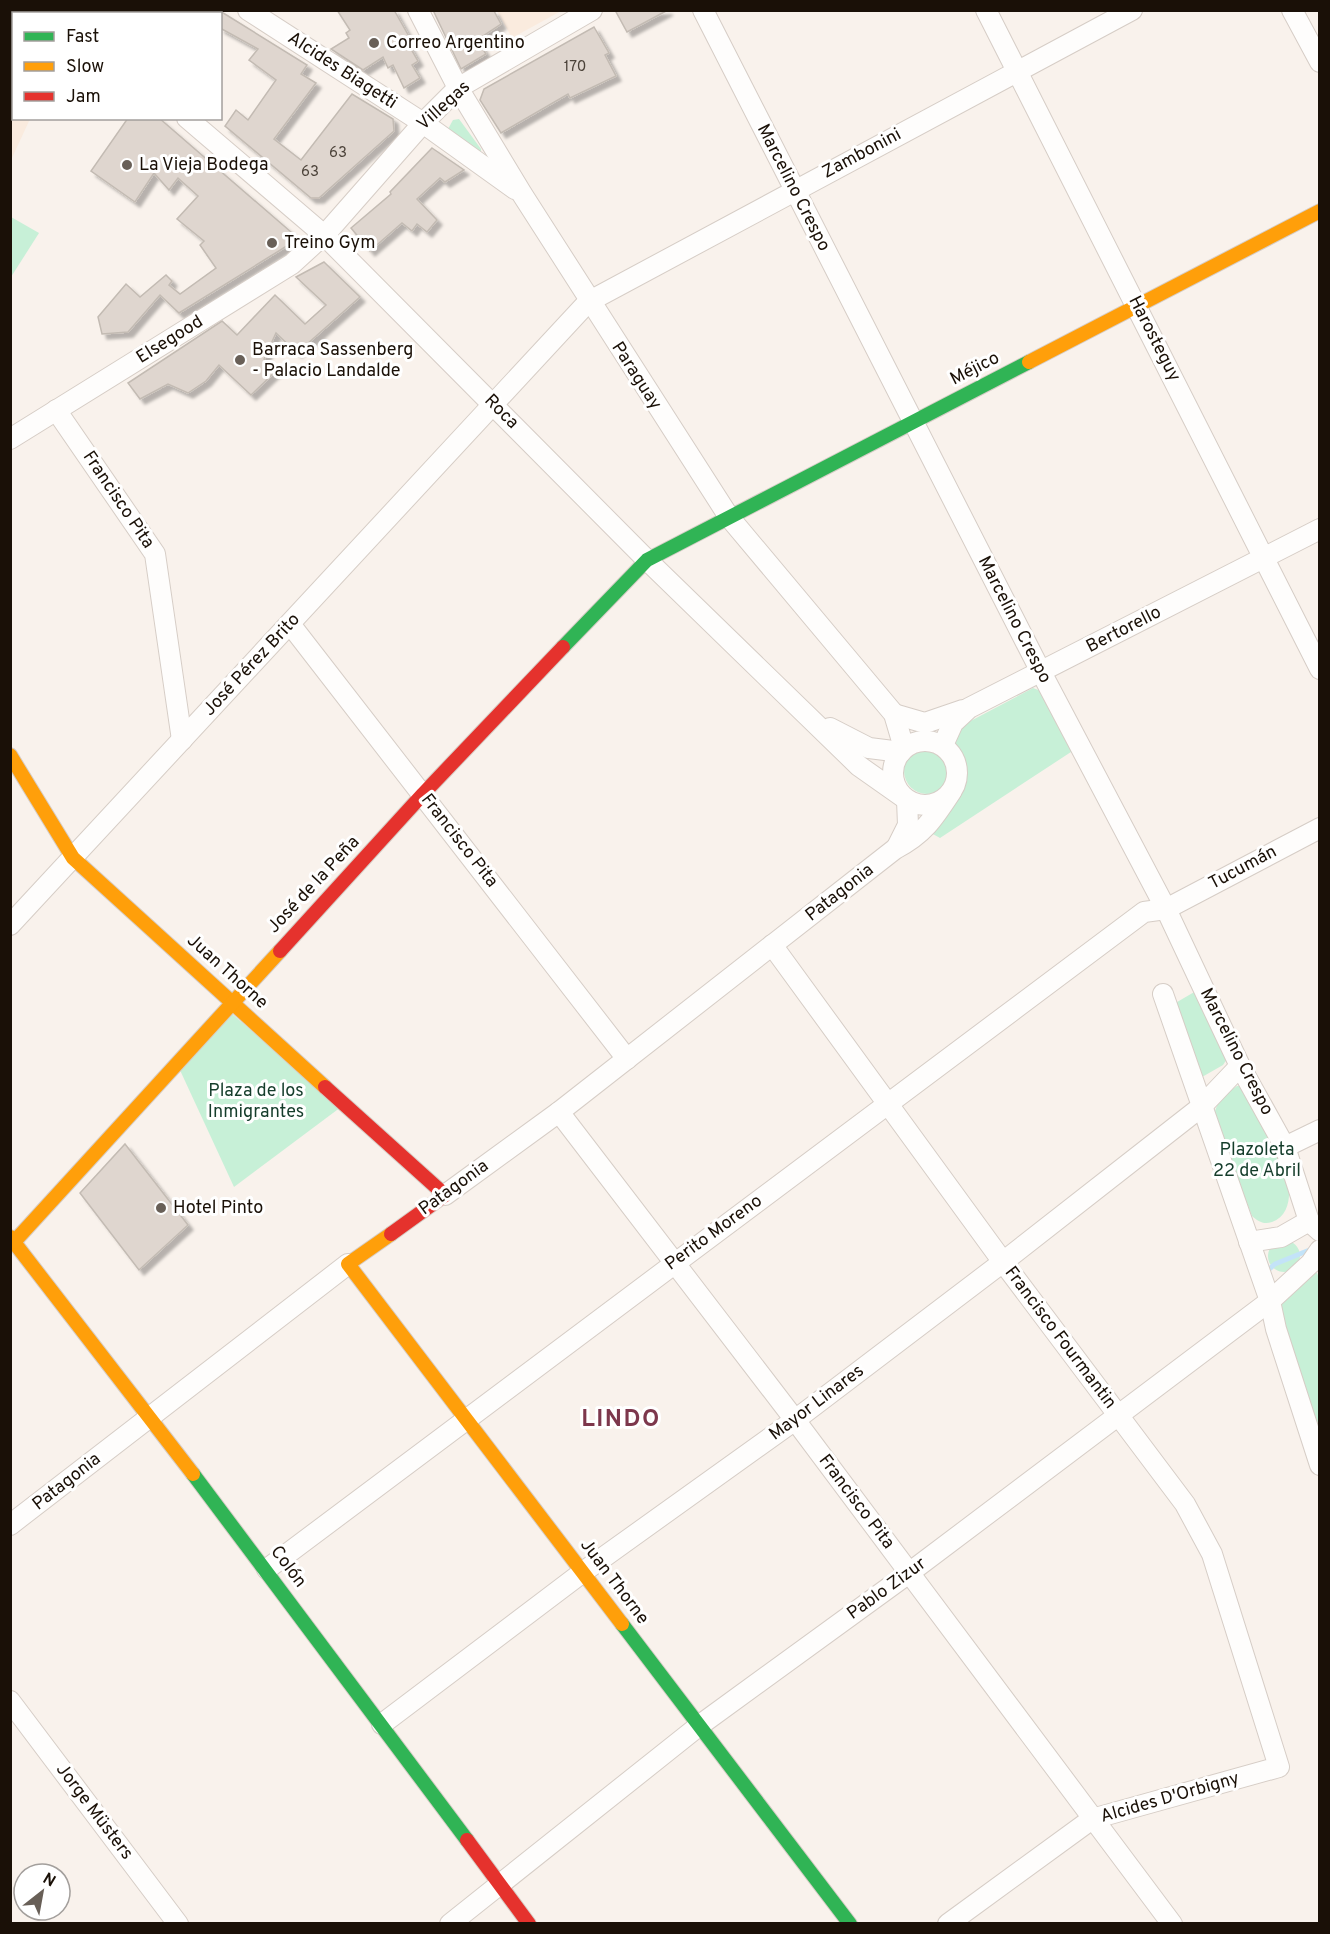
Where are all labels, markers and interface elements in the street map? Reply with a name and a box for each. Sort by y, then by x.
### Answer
legend [12,12,222,120]
text: Fast [66,26,99,49]
street label: Alcides Biagetti [283,27,401,115]
place label: Correo Argentino [386,32,525,55]
marker: Correo Argentino [367,36,381,50]
text: Slow [66,56,104,79]
house number: 170 [564,58,586,77]
street label: Villegas [413,76,475,136]
text: Jam [66,86,101,109]
street label: Marcelino Crespo [751,121,835,255]
street label: Zambonini [818,124,906,184]
house number: 63 [329,144,347,163]
place label: La Vieja Bodega [139,154,268,177]
marker: La Vieja Bodega [120,158,134,172]
house number: 63 [301,163,319,182]
place label: Treino Gym [284,232,375,255]
marker: Treino Gym [265,236,279,250]
street label: Harosteguy [1123,292,1185,386]
street label: Elsegood [132,310,208,370]
street label: Paraguay [606,338,666,414]
place label: Barraca Sassenberg - Palacio Landalde [252,339,413,383]
street label: Méjico [946,347,1004,391]
marker: Barraca Sassenberg - Palacio Landalde [233,353,247,367]
street label: Roca [479,390,523,434]
street label: Francisco Pita [77,447,159,553]
street label: Marcelino Crespo [972,553,1056,687]
street label: Bertorello [1083,601,1165,659]
street label: José Pérez Brito [198,609,306,721]
street label: Francisco Pita [415,789,503,893]
street label: José de la Peña [263,831,365,939]
street label: Tucumán [1205,841,1281,895]
street label: Patagonia [801,859,879,927]
street label: Juan Thorne [182,930,272,1014]
street label: Marcelino Crespo [1194,985,1278,1119]
park label: Plaza de los Inmigrantes [208,1080,304,1124]
park label: Plazoleta 22 de Abril [1213,1139,1301,1183]
street label: Patagonia [415,1155,493,1221]
street label: Perito Moreno [661,1190,767,1276]
place label: Hotel Pinto [173,1197,263,1220]
marker: Hotel Pinto [154,1201,168,1215]
street label: Francisco Fourmantin [999,1262,1121,1414]
street label: Mayor Linares [765,1360,869,1446]
district label: LINDO [581,1405,661,1435]
street label: Patagonia [28,1448,106,1516]
street label: Francisco Pita [813,1450,899,1554]
street label: Juan Thorne [574,1535,654,1629]
street label: Colón [265,1541,311,1593]
street label: Pablo Zizur [843,1553,931,1625]
street label: Jorge Müsters [50,1759,138,1865]
street label: Alcides D'Orbigny [1098,1767,1242,1829]
north arrow [12,1862,72,1922]
text: N [39,1869,59,1892]

